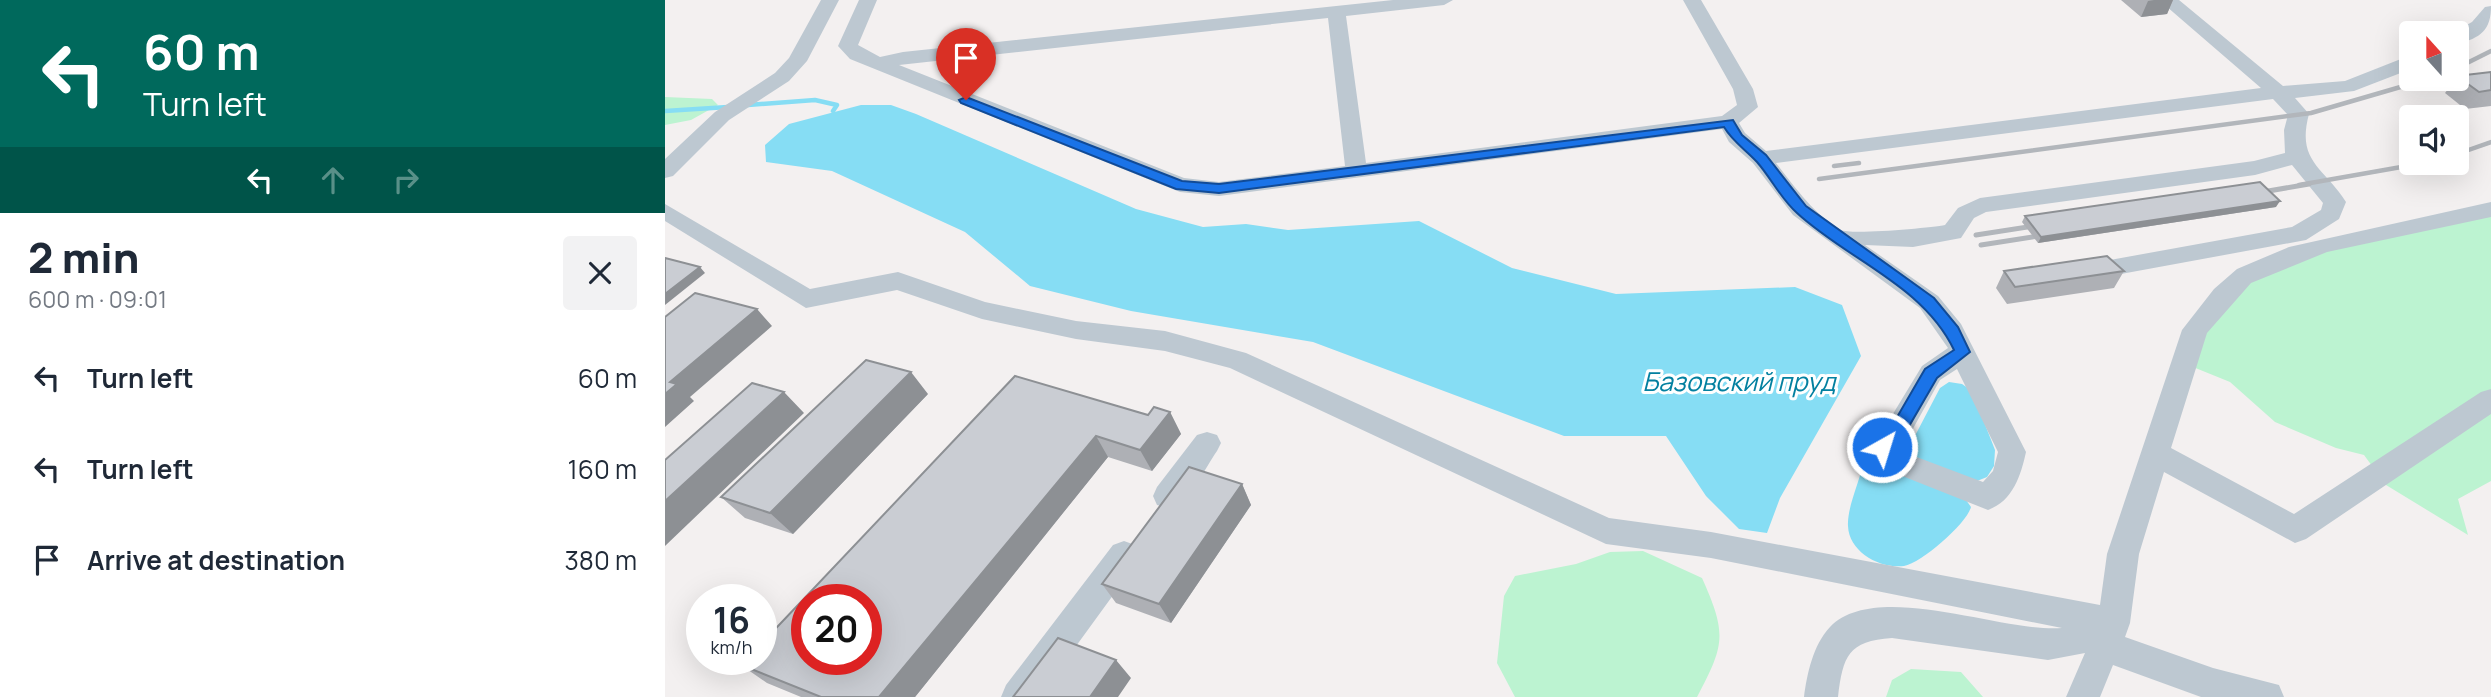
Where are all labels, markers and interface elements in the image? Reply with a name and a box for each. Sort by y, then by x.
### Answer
text: 60 m [143,18,260,85]
north arrow [2399,21,2469,91]
map controls [2399,21,2469,175]
icon: left [28,28,119,119]
pin [936,28,996,100]
icon: arrive [947,39,985,77]
text: Turn left [143,82,267,126]
button: sound [2399,105,2469,175]
icon: left [241,161,279,199]
icon: ahead [314,161,352,199]
icon: right [387,161,425,199]
text: 2 min [28,228,139,286]
button: close [563,236,637,310]
text: 600 m · 09:01 [28,283,167,315]
icon: left [28,359,66,397]
text: Turn left [87,360,194,396]
text: 60 m [578,360,637,396]
water label: Базовский пруд [1642,363,1837,399]
position arrow [1845,410,1919,484]
icon: left [28,450,66,488]
text: Turn left [87,451,194,487]
text: 160 m [568,451,637,487]
icon: arrive [28,541,66,579]
text: Arrive at destination [87,542,345,578]
text: 380 m [564,542,637,578]
speed limit sign: 20 [791,584,882,675]
text: 16 [713,596,750,644]
text: km/h [711,635,752,659]

